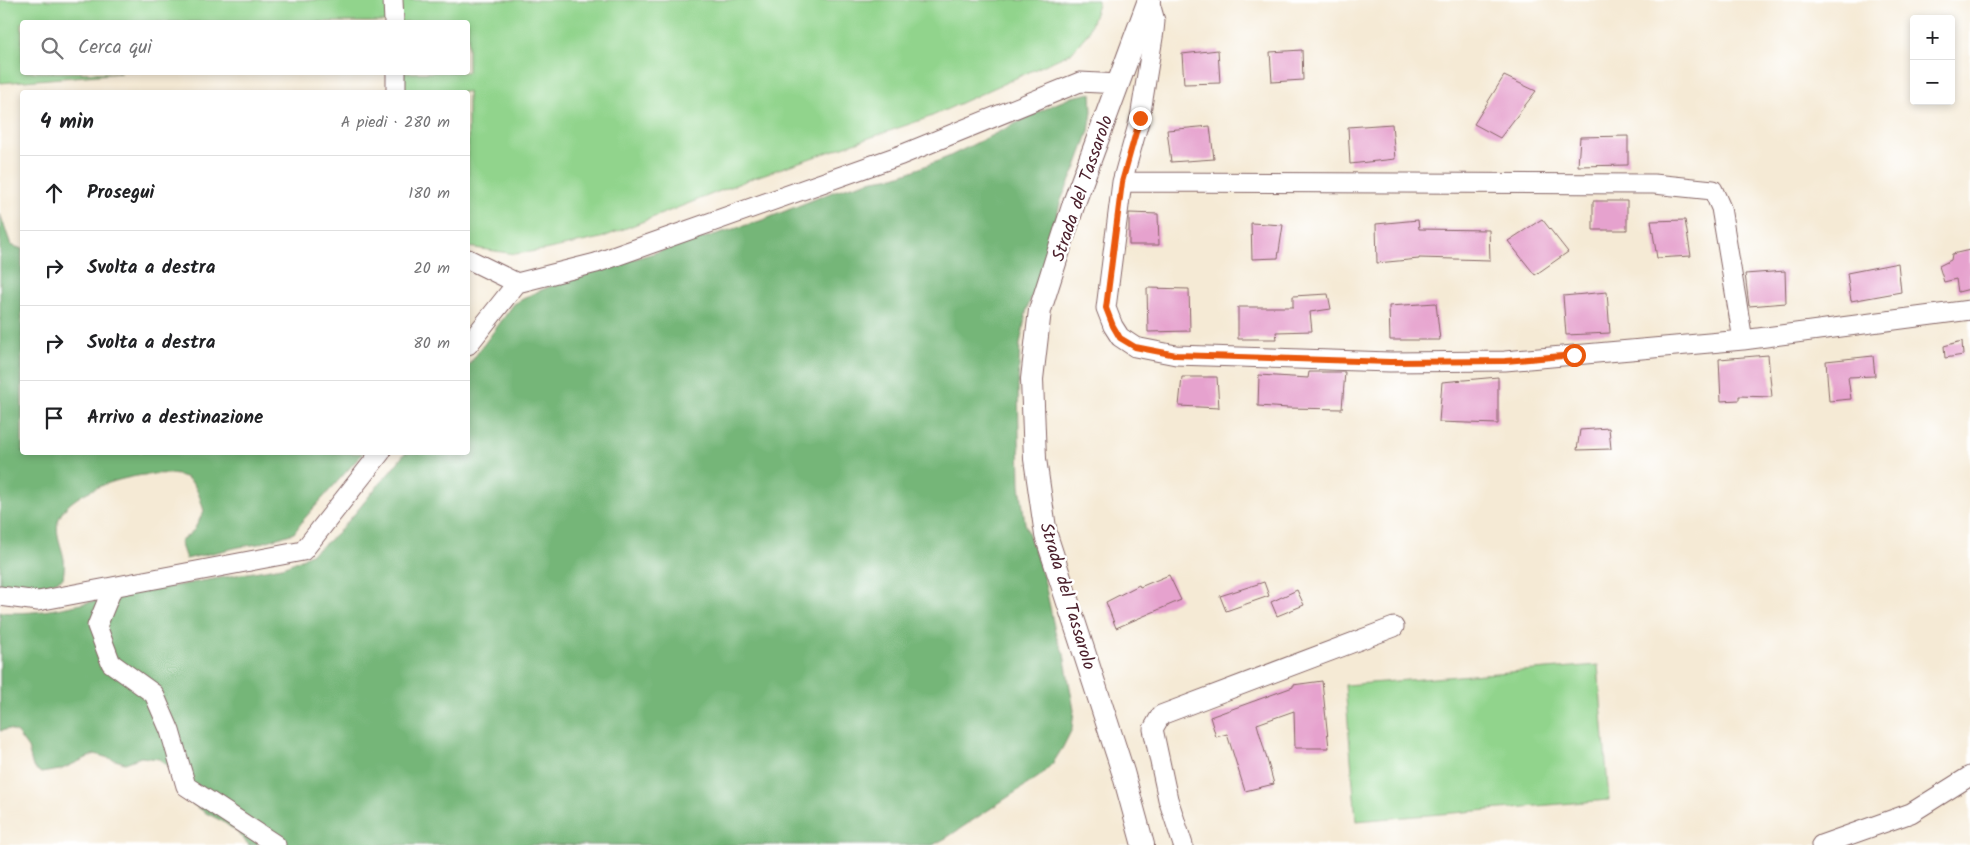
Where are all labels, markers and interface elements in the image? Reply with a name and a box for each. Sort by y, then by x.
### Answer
map controls [1910,15,1955,105]
button: + [1910,15,1955,60]
search box [20,20,470,75]
text: Cerca qui [78,33,152,63]
icon: search [38,34,66,62]
button: − [1910,60,1955,105]
text: 4 min [40,106,94,139]
route end [1129,107,1152,130]
text: A piedi · 280 m [341,110,450,135]
street label: Strada del Tassarolo [1045,112,1122,265]
text: Prosegui [87,178,154,208]
icon: ahead [40,179,68,207]
text: 180 m [408,181,450,206]
text: Svolta a destra [87,253,215,283]
icon: right [40,254,68,282]
text: 20 m [414,256,450,281]
text: Svolta a destra [87,328,215,358]
icon: right [40,329,68,357]
text: 80 m [413,331,450,356]
route start [1563,344,1586,367]
text: Arrivo a destinazione [87,403,263,433]
icon: arrive [40,404,68,432]
street label: Strada del Tassarolo [1030,519,1103,674]

